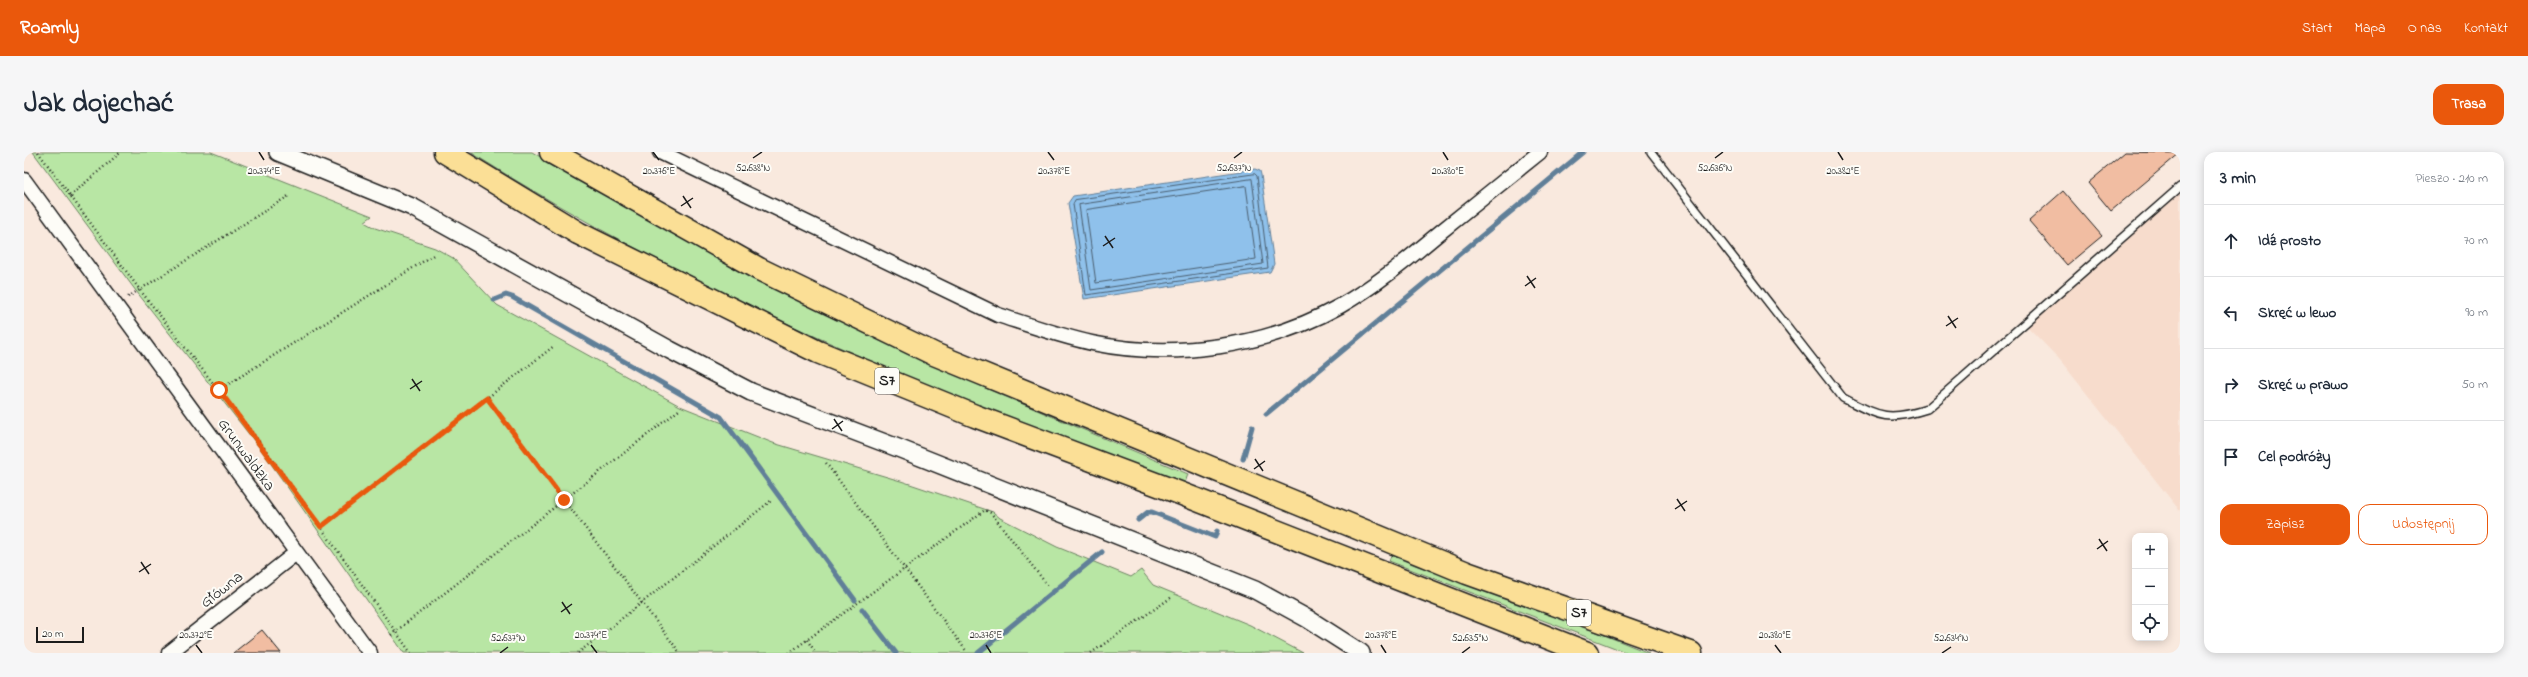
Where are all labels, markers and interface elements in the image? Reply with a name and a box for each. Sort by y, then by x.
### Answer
text: Roamly [20,15,79,42]
text: Start [2302,18,2332,39]
text: Mapa [2354,18,2386,39]
text: O nas [2408,18,2442,39]
text: Kontakt [2464,18,2508,39]
text: Jak dojechać [24,84,173,125]
button: Trasa [2433,84,2504,125]
text: 52.638°N [736,161,770,176]
text: 52.637°N [1217,161,1252,176]
text: 52.636°N [1697,161,1733,176]
text: 20.374°E [248,164,280,179]
text: 20.376°E [643,164,675,179]
text: 20.378°E [1038,164,1070,179]
text: 20.380°E [1432,164,1464,179]
text: 20.382°E [1827,164,1859,179]
text: 3 min [2220,166,2256,191]
text: Pieszo · 210 m [2415,169,2488,188]
icon: ahead [2220,230,2242,252]
text: Idź prosto [2258,230,2321,252]
text: 70 m [2464,231,2488,250]
icon: left [2220,302,2242,324]
text: Skręć w lewo [2258,302,2336,324]
text: 90 m [2465,303,2488,322]
road number: S7 [875,368,899,394]
icon: right [2220,374,2242,396]
text: Skręć w prawo [2258,374,2348,396]
text: 50 m [2462,375,2488,394]
route start [210,381,228,399]
street label: Grunwaldzka [211,414,281,496]
icon: arrive [2220,446,2242,468]
text: Cel podróży [2258,446,2331,468]
route end [555,491,573,509]
button: Zapisz [2220,504,2350,545]
button: Udostępnij [2358,504,2488,545]
map controls [2132,533,2168,641]
button: + [2132,533,2168,569]
street label: Główna [195,565,249,615]
button: − [2132,569,2168,605]
road number: S7 [1567,600,1591,626]
button: locate [2132,605,2168,641]
scale bar [36,625,84,644]
text: 20 m [42,626,64,642]
text: 20.372°E [179,628,213,643]
text: 20.374°E [575,628,607,643]
text: 20.376°E [970,628,1002,643]
text: 20.378°E [1365,628,1397,643]
text: 20.380°E [1759,628,1791,643]
text: 52.637°N [491,631,526,646]
text: 52.635°N [1452,631,1488,646]
text: 52.634°N [1934,631,1969,646]

